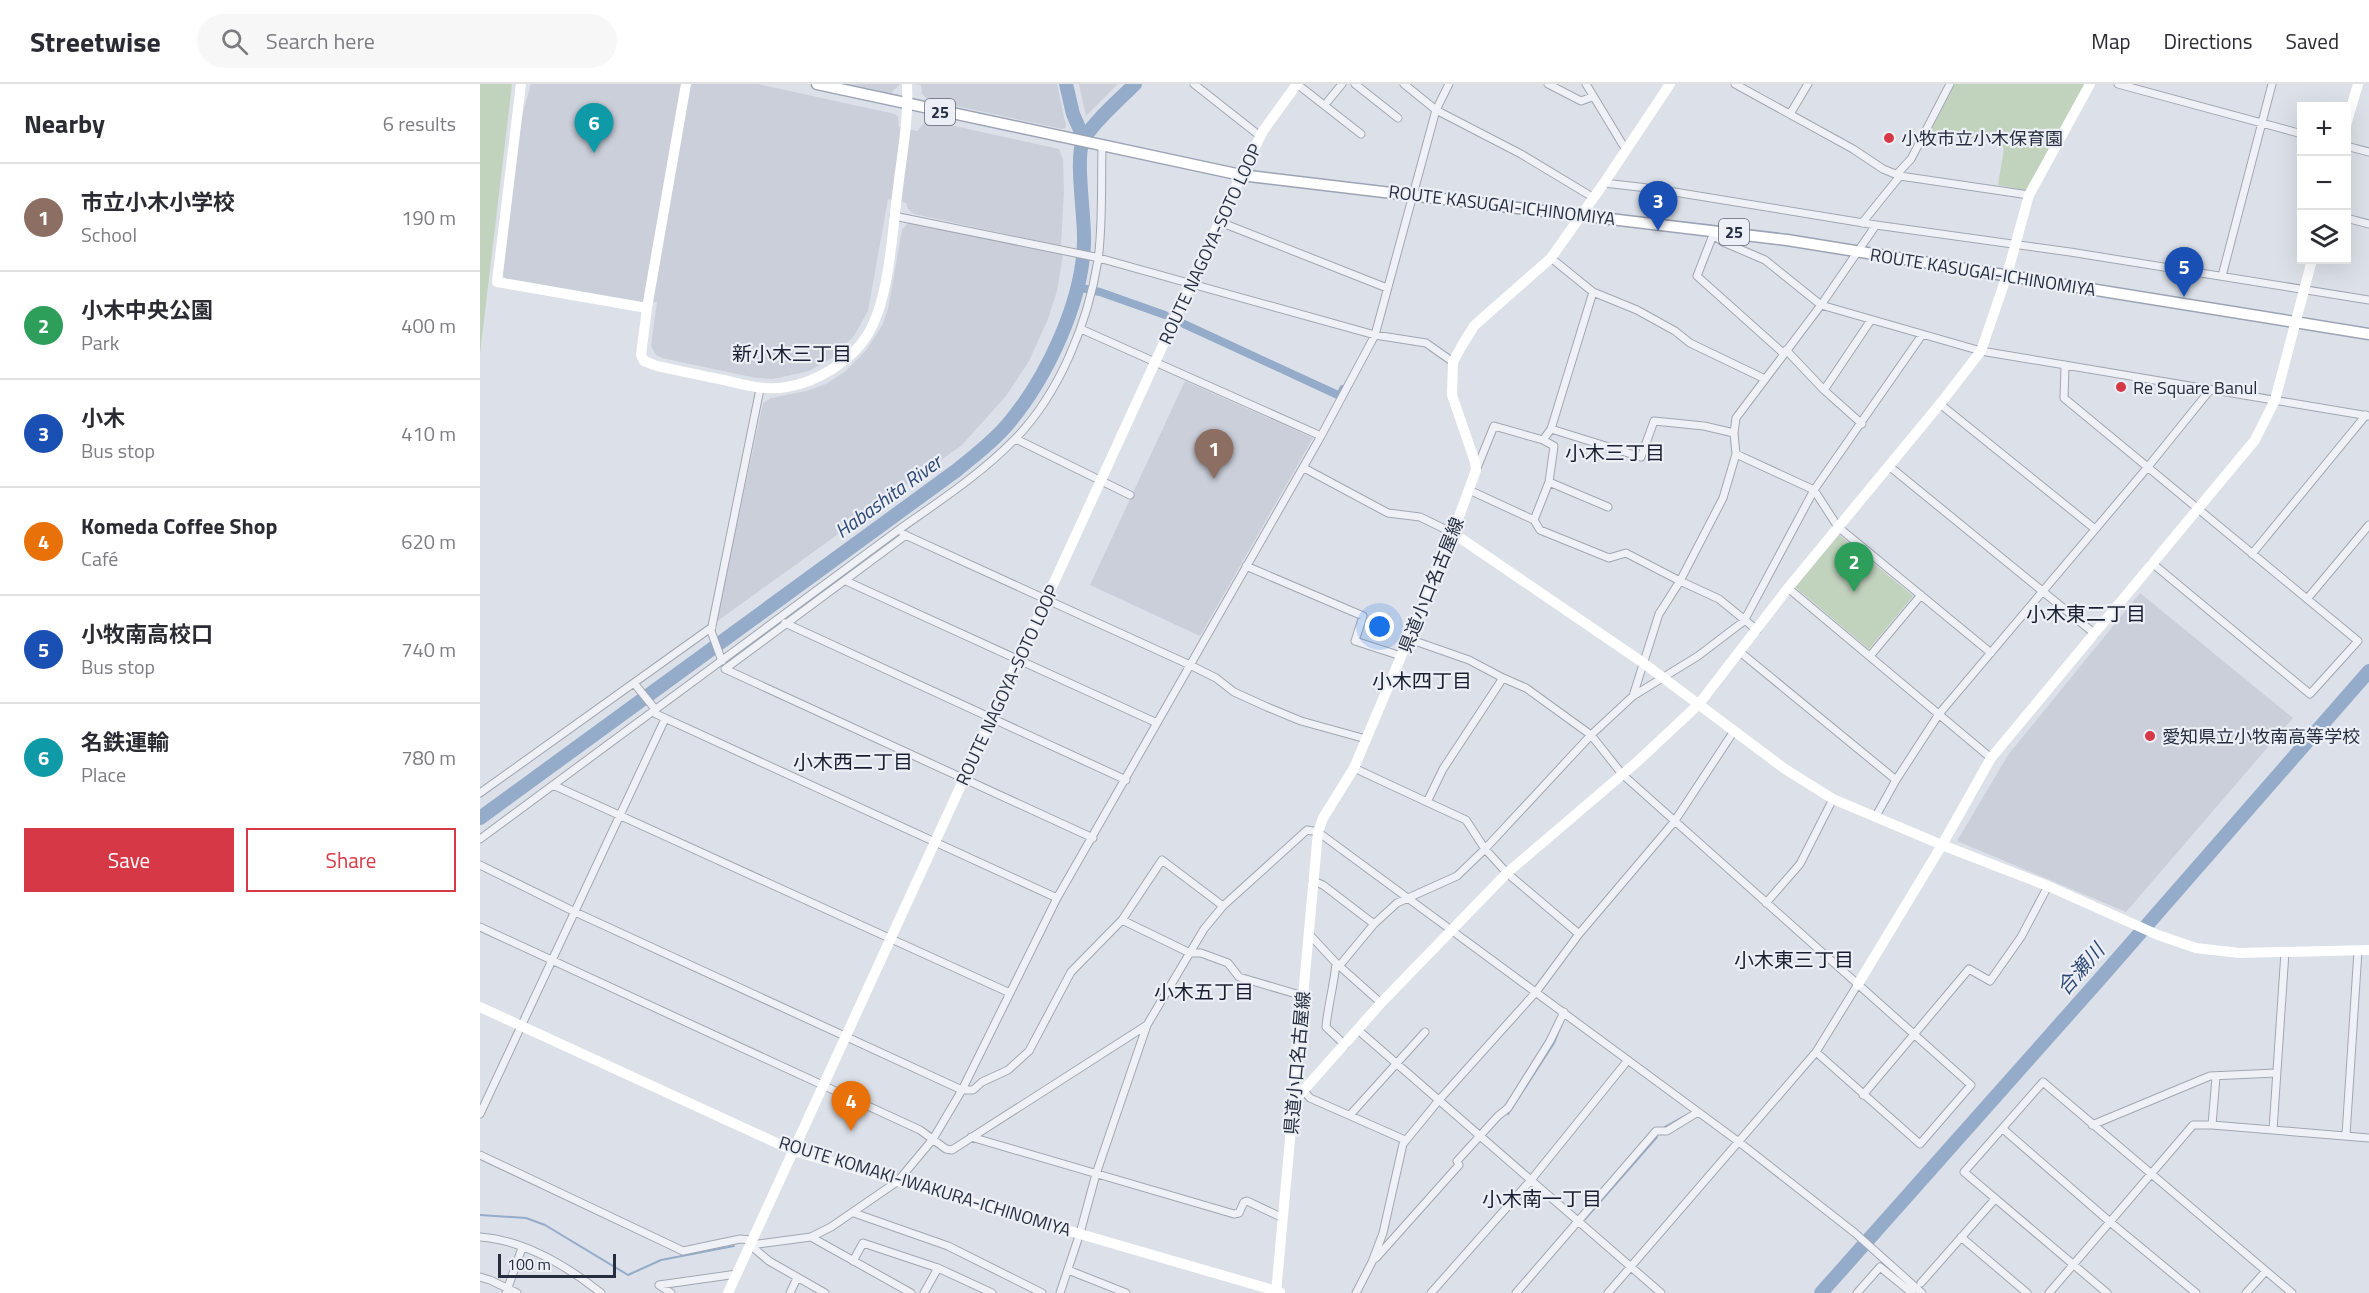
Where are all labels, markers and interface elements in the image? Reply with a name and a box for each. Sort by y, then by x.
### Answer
search box [197,14,617,68]
text: Streetwise [30,20,161,63]
text: Search here [266,24,375,58]
icon: search [218,25,251,58]
text: Map [2091,25,2131,57]
text: Directions [2164,25,2253,57]
text: Saved [2286,25,2339,57]
road number: 25 [925,99,955,125]
map controls [2297,102,2351,264]
button: + [2297,102,2351,156]
text: Nearby [24,104,105,143]
pin: 6 [574,104,614,153]
text: 6 results [383,108,456,139]
place label: 小牧市立小木保育園 [1901,125,2063,152]
marker: 小牧市立小木保育園 [1882,131,1896,145]
street label: ROUTE NAGOYA-SOTO LOOP [1152,139,1269,349]
button: − [2297,156,2351,210]
street label: ROUTE KASUGAI-ICHINOMIYA [1387,178,1617,232]
pin: 3 [1638,182,1678,231]
text: 市立小木小学校 [81,185,235,219]
text: 1 [38,202,49,233]
text: 190 m [401,202,456,233]
button: layers [2297,210,2351,264]
text: School [81,219,137,250]
road number: 25 [1719,219,1749,245]
street label: ROUTE KASUGAI-ICHINOMIYA [1868,241,2098,303]
pin: 5 [2164,248,2204,297]
text: 小木中央公園 [81,293,213,327]
text: 2 [38,310,49,341]
text: 400 m [401,310,456,341]
text: Park [81,327,119,358]
district label: 新小木三丁目 [732,338,852,369]
place label: Re Square Banul [2133,374,2257,401]
marker: Re Square Banul [2114,380,2128,394]
text: 小木 [81,401,125,435]
text: 3 [38,418,49,449]
text: 410 m [401,418,456,449]
pin: 1 [1194,430,1234,479]
text: Bus stop [81,435,155,466]
district label: 小木三丁目 [1565,437,1665,468]
water label: Habashita River [828,445,950,545]
text: Komeda Coffee Shop [81,509,277,543]
street label: 県道小口名古屋線 [1392,513,1470,657]
text: 4 [38,526,49,557]
text: 620 m [401,526,456,557]
pin: 2 [1834,542,1874,592]
text: Café [81,543,118,574]
street label: ROUTE NAGOYA-SOTO LOOP [949,580,1066,790]
district label: 小木東二丁目 [2026,598,2146,629]
your location [1365,612,1394,641]
text: 小牧南高校口 [81,617,213,651]
text: 5 [38,634,49,665]
text: 740 m [401,634,456,665]
text: Bus stop [81,651,155,682]
district label: 小木四丁目 [1372,665,1472,696]
place label: 愛知県立小牧南高等学校 [2162,723,2360,750]
text: 名鉄運輸 [81,725,169,759]
marker: 愛知県立小牧南高等学校 [2143,729,2157,743]
text: 6 [38,742,49,773]
text: 780 m [401,742,456,773]
district label: 小木西二丁目 [793,746,913,777]
text: Place [81,759,126,790]
button: Save [24,828,234,892]
button: Share [246,828,456,892]
water label: 合瀬川 [2049,935,2113,1002]
district label: 小木東三丁目 [1734,944,1854,975]
district label: 小木五丁目 [1154,976,1254,1007]
street label: 県道小口名古屋線 [1277,990,1317,1136]
pin: 4 [832,1082,871,1131]
street label: ROUTE KOMAKI-IWAKURA-ICHINOMIYA [776,1129,1075,1243]
district label: 小木南一丁目 [1482,1183,1602,1214]
scale bar [498,1251,616,1278]
text: 100 m [507,1252,551,1276]

